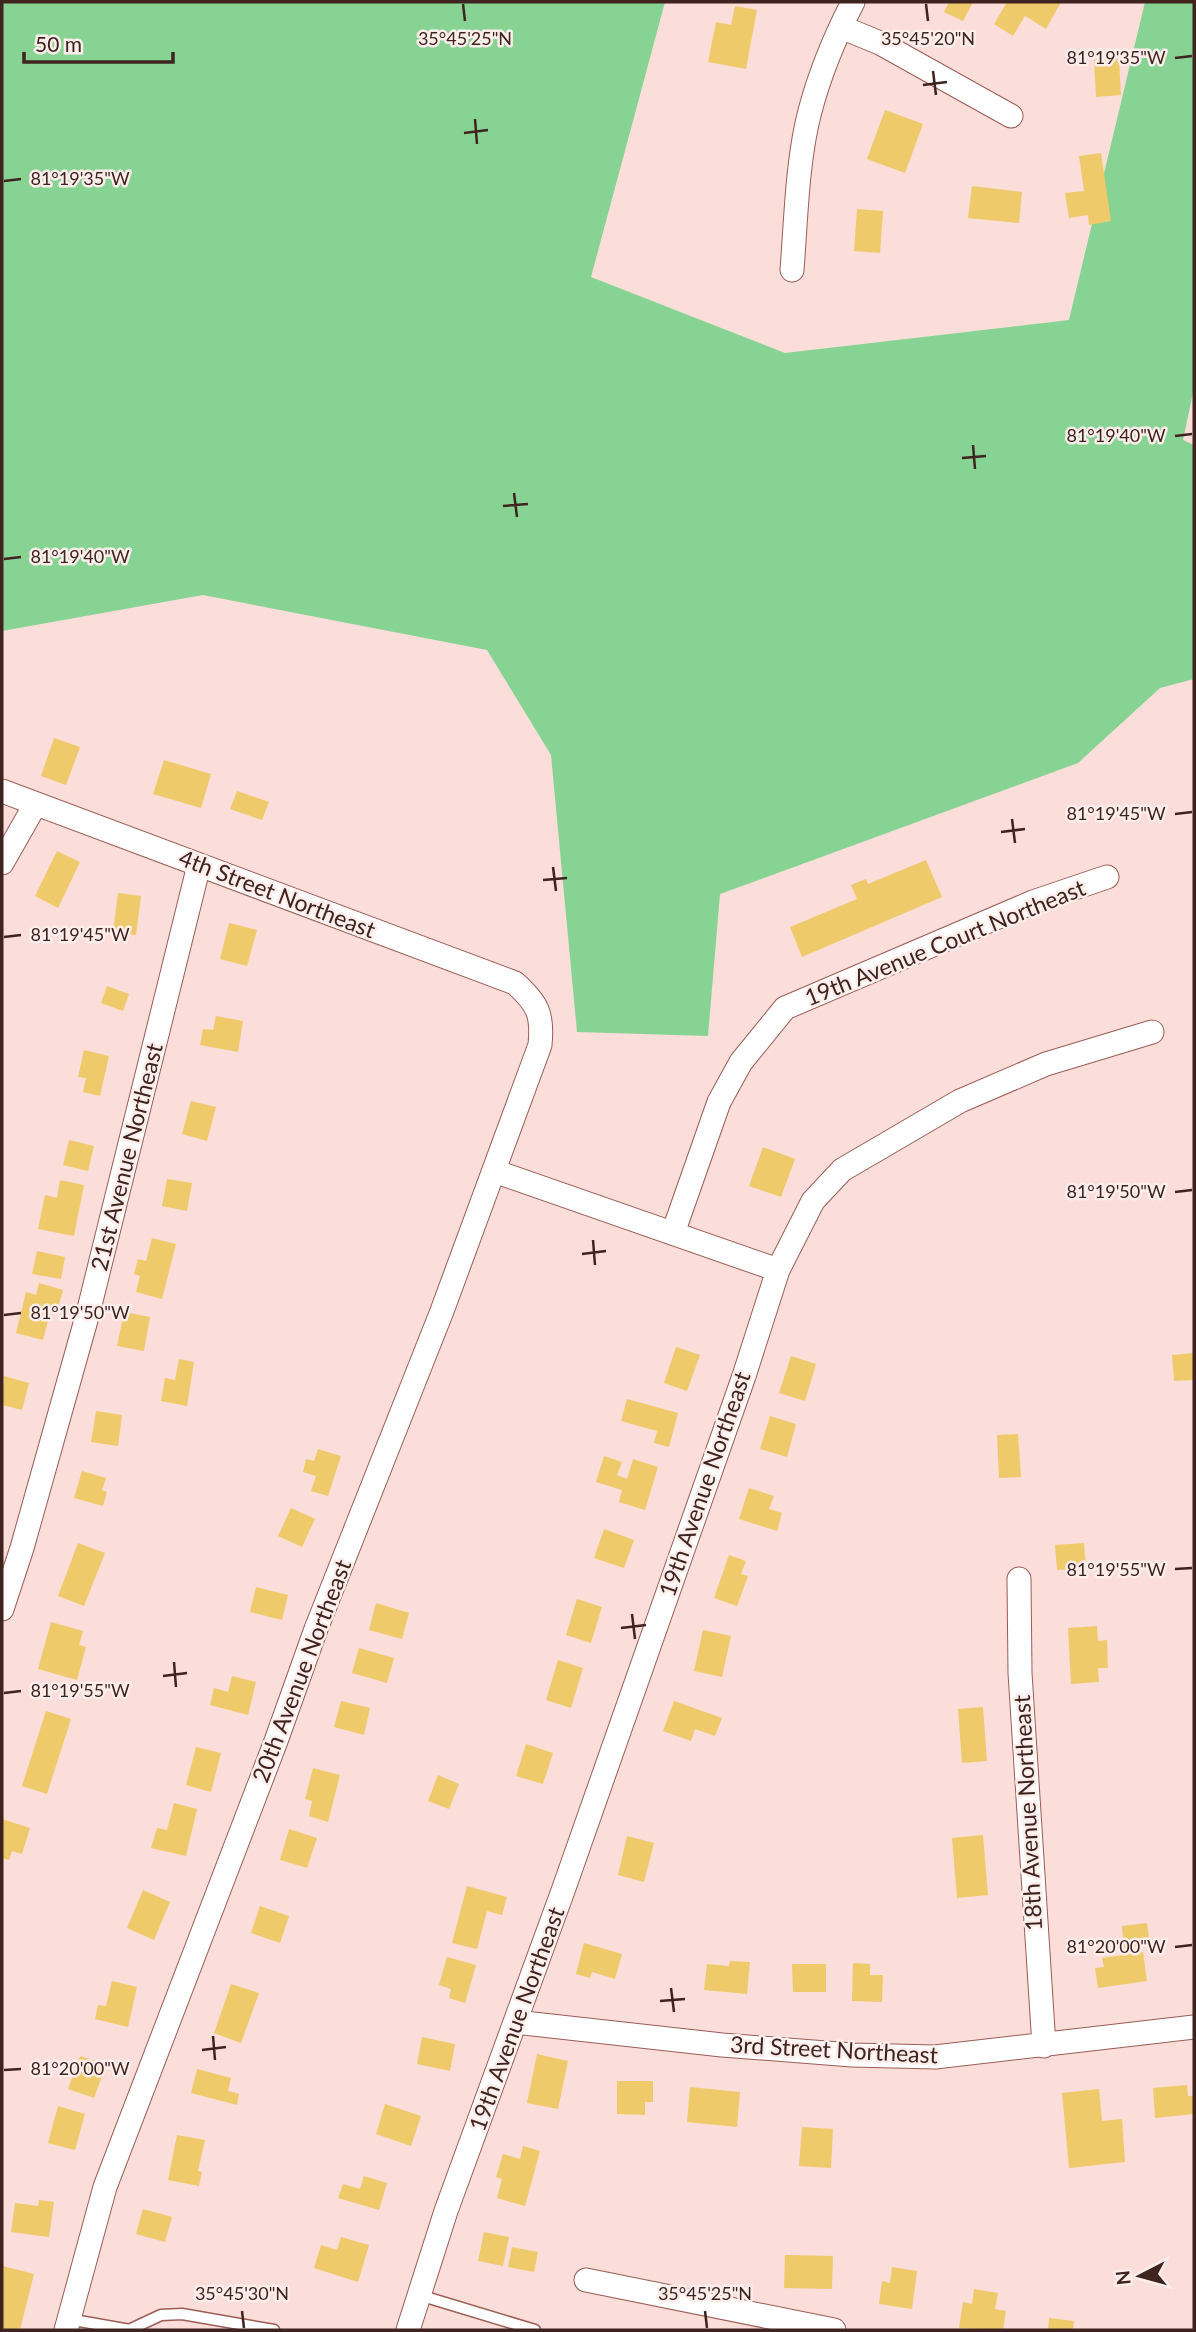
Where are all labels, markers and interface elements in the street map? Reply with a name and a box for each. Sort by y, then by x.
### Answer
scale bar [24,21,173,65]
text: 35°45'25"N [418,27,512,49]
text: 35°45'20"N [881,27,975,49]
text: 50 m [35,31,82,56]
text: 81°19'35"W [1066,46,1166,68]
text: 81°19'35"W [30,167,130,189]
text: 81°19'40"W [1066,424,1166,446]
text: 81°19'40"W [30,545,130,567]
text: 81°19'45"W [1066,802,1166,824]
street label: 4th Street Northeast [175,843,380,944]
street label: 19th Avenue Court Northeast [800,873,1090,1011]
text: 81°19'45"W [30,923,130,945]
street label: 21st Avenue Northeast [84,1039,168,1273]
text: 81°19'50"W [1066,1180,1166,1202]
text: 81°19'50"W [30,1301,130,1323]
street label: 19th Avenue Northeast [652,1367,756,1600]
street label: 20th Avenue Northeast [246,1555,357,1786]
text: 81°19'55"W [1066,1558,1166,1580]
text: 81°19'55"W [30,1679,130,1701]
street label: 18th Avenue Northeast [1007,1694,1047,1932]
street label: 19th Avenue Northeast [462,1902,570,2135]
text: 81°20'00"W [1066,1935,1166,1957]
street label: 3rd Street Northeast [729,2030,939,2068]
text: 81°20'00"W [30,2057,130,2079]
north arrow [1105,2241,1175,2311]
text: N [1110,2269,1135,2286]
text: 35°45'30"N [195,2282,289,2304]
text: 35°45'25"N [658,2282,752,2304]

